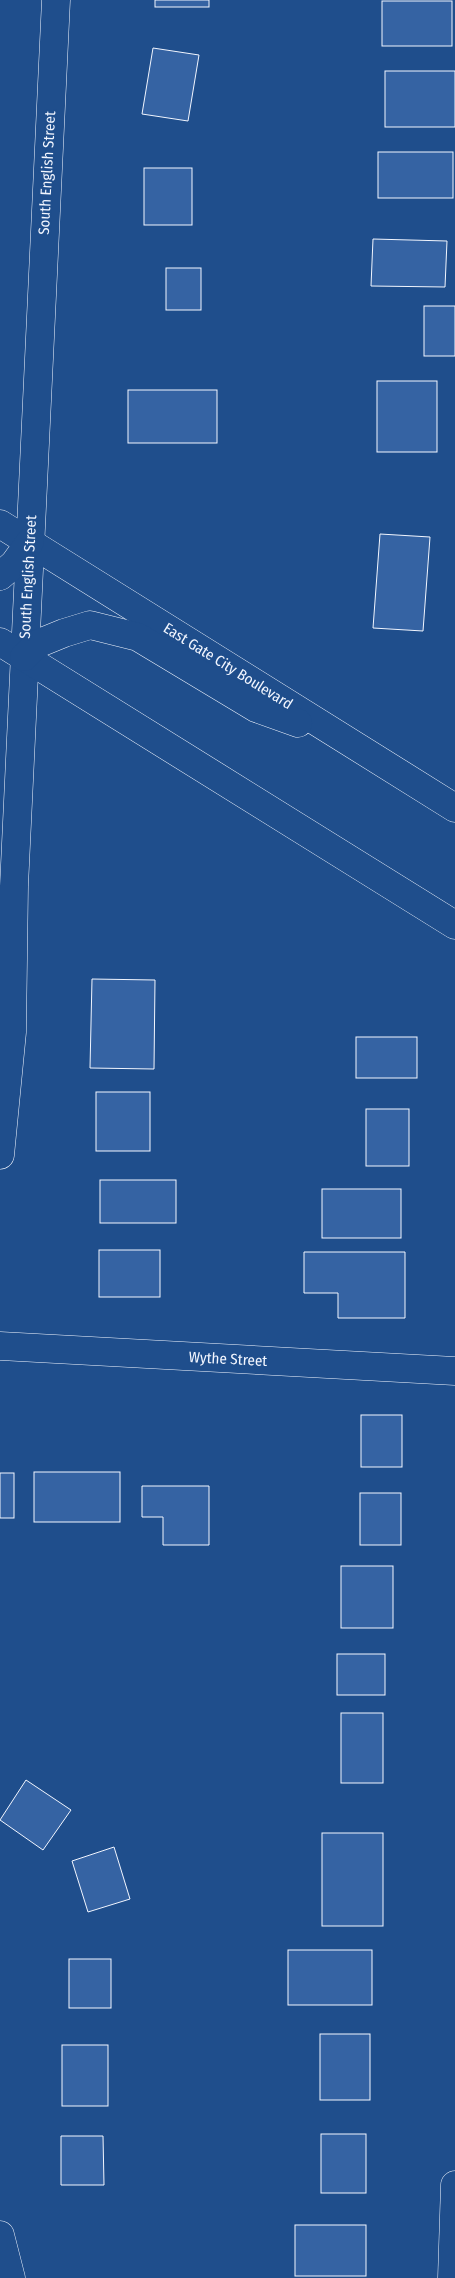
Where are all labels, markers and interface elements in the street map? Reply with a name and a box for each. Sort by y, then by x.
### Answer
street label: South English Street [35,111,59,235]
street label: South English Street [16,515,40,639]
street label: East Gate City Boulevard [160,619,296,713]
street label: Wythe Street [188,1348,268,1370]

